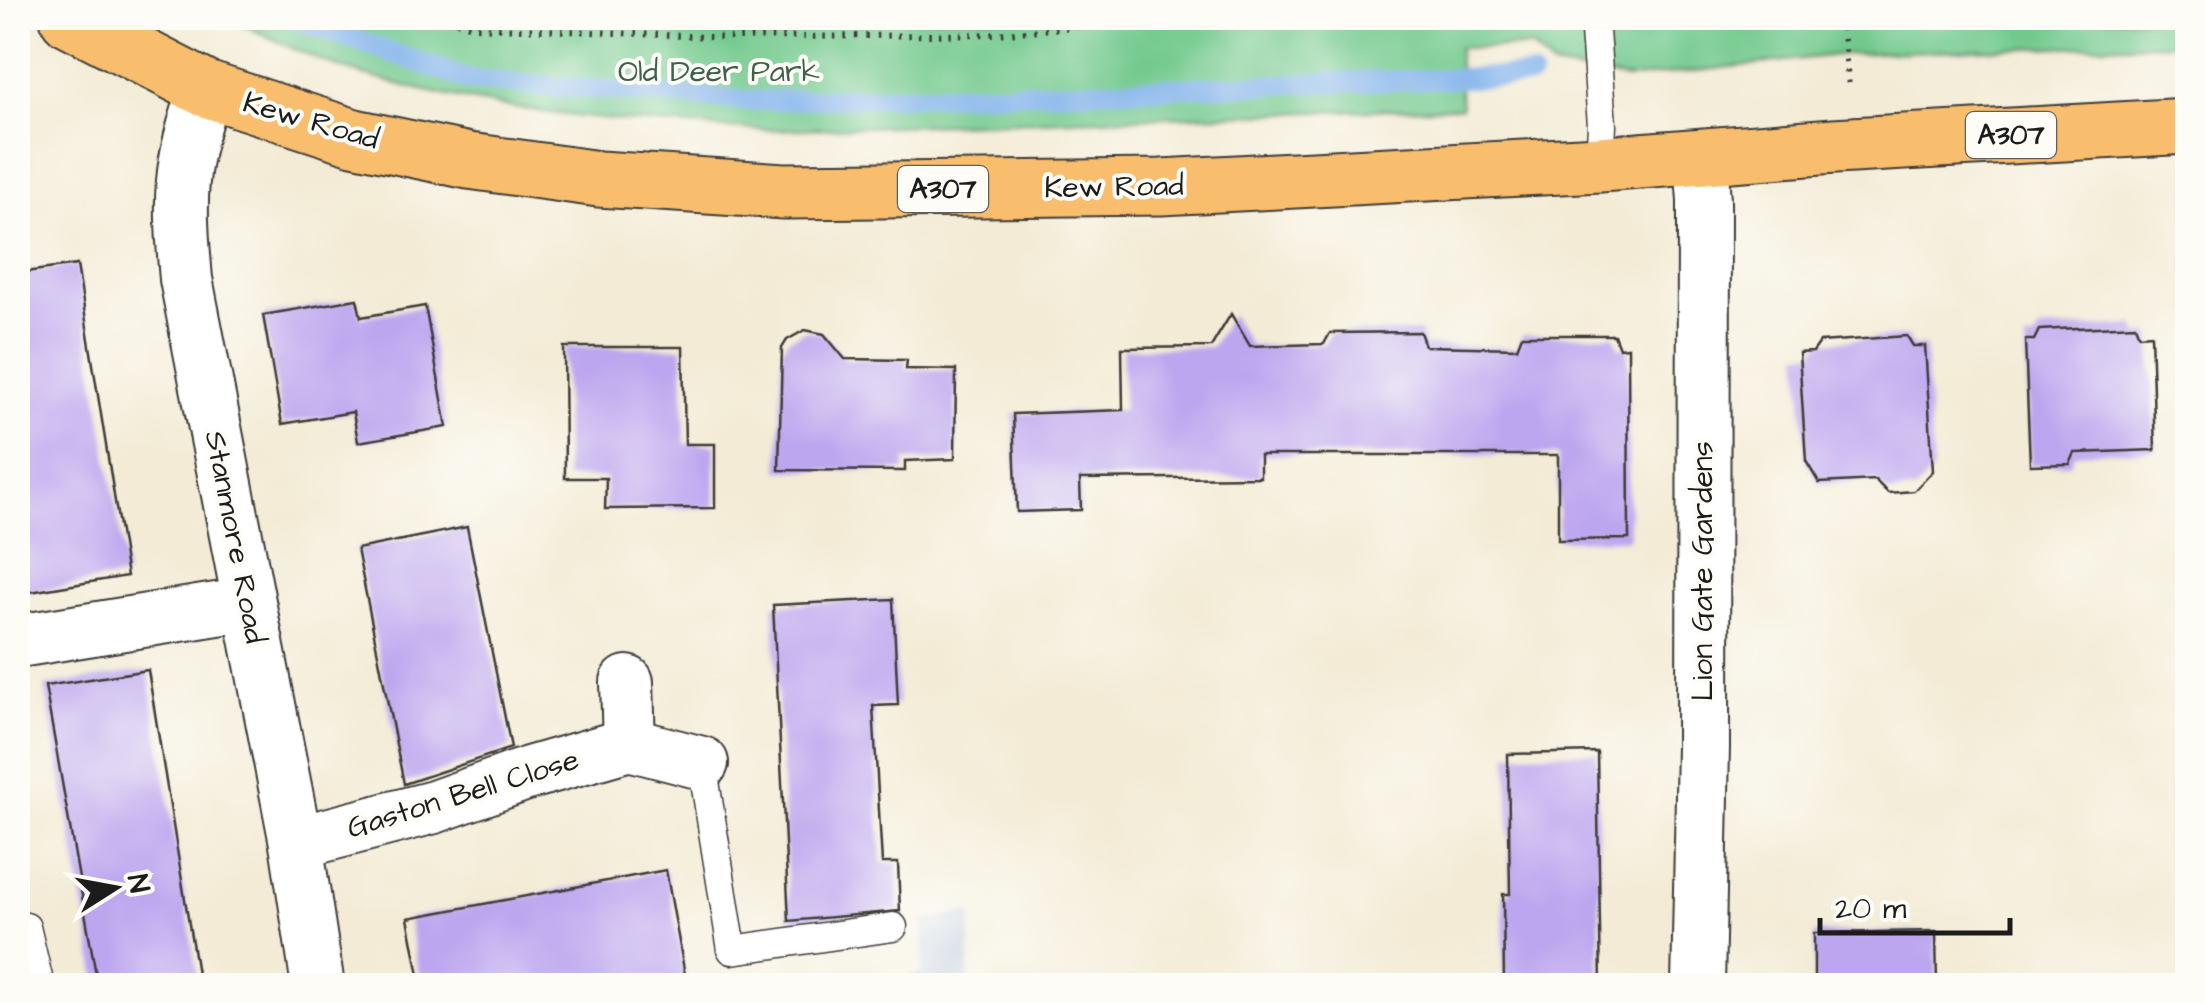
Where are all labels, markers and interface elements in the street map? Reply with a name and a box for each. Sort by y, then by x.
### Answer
park label: Old Deer Park [618,51,820,93]
street label: Kew Road [238,82,384,160]
road number: A307 [1966,112,2056,158]
street label: Kew Road [1044,165,1184,209]
road number: A307 [898,166,988,212]
street label: Stanmore Road [194,427,276,647]
street label: Lion Gate Gardens [1682,441,1724,701]
street label: Gaston Bell Close [342,739,584,849]
north arrow [65,838,165,938]
text: N [117,871,159,896]
scale bar [1820,873,2010,935]
text: 20 m [1835,888,1907,930]

